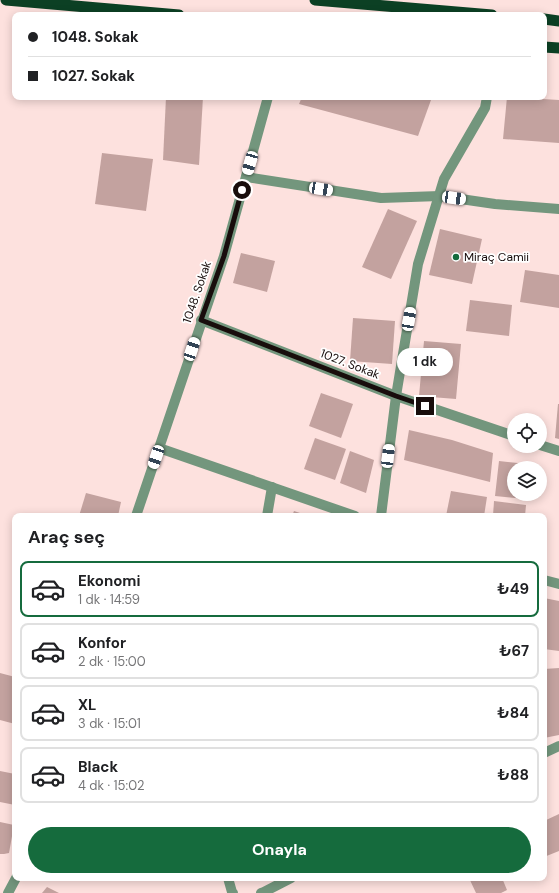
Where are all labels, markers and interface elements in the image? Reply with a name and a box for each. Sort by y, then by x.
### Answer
text: 1048. Sokak [52,27,139,47]
text: 1027. Sokak [52,66,135,86]
car [241,150,259,176]
route start [233,181,251,199]
car [308,181,334,197]
car [441,190,467,206]
place label: Miraç Camii [464,249,529,265]
marker: Miraç Camii [451,252,461,262]
street label: 1048. Sokak [179,259,215,325]
car [401,306,417,332]
car [183,336,201,362]
street label: 1027. Sokak [318,345,382,383]
callout: 1 dk [397,348,453,376]
text: 1 dk [413,353,437,370]
route end [416,397,434,415]
map controls [507,413,547,501]
button: locate [507,413,547,453]
car [381,443,395,469]
car [147,444,165,470]
button: layers [507,461,547,501]
text: Araç seç [28,525,105,549]
icon: car [30,571,66,607]
text: Ekonomi [78,571,140,591]
text: ₺49 [497,579,529,599]
text: 1 dk · 14:59 [78,591,140,608]
icon: car [30,633,66,669]
text: Konfor [78,633,126,653]
text: ₺67 [499,641,529,661]
text: 2 dk · 15:00 [78,653,146,670]
icon: car [30,695,66,731]
text: XL [78,695,96,715]
text: ₺84 [497,703,529,723]
text: 3 dk · 15:01 [78,715,141,732]
icon: car [30,757,66,793]
text: Black [78,757,118,777]
text: ₺88 [498,765,529,785]
text: 4 dk · 15:02 [78,777,144,794]
button: Onayla [28,827,531,873]

